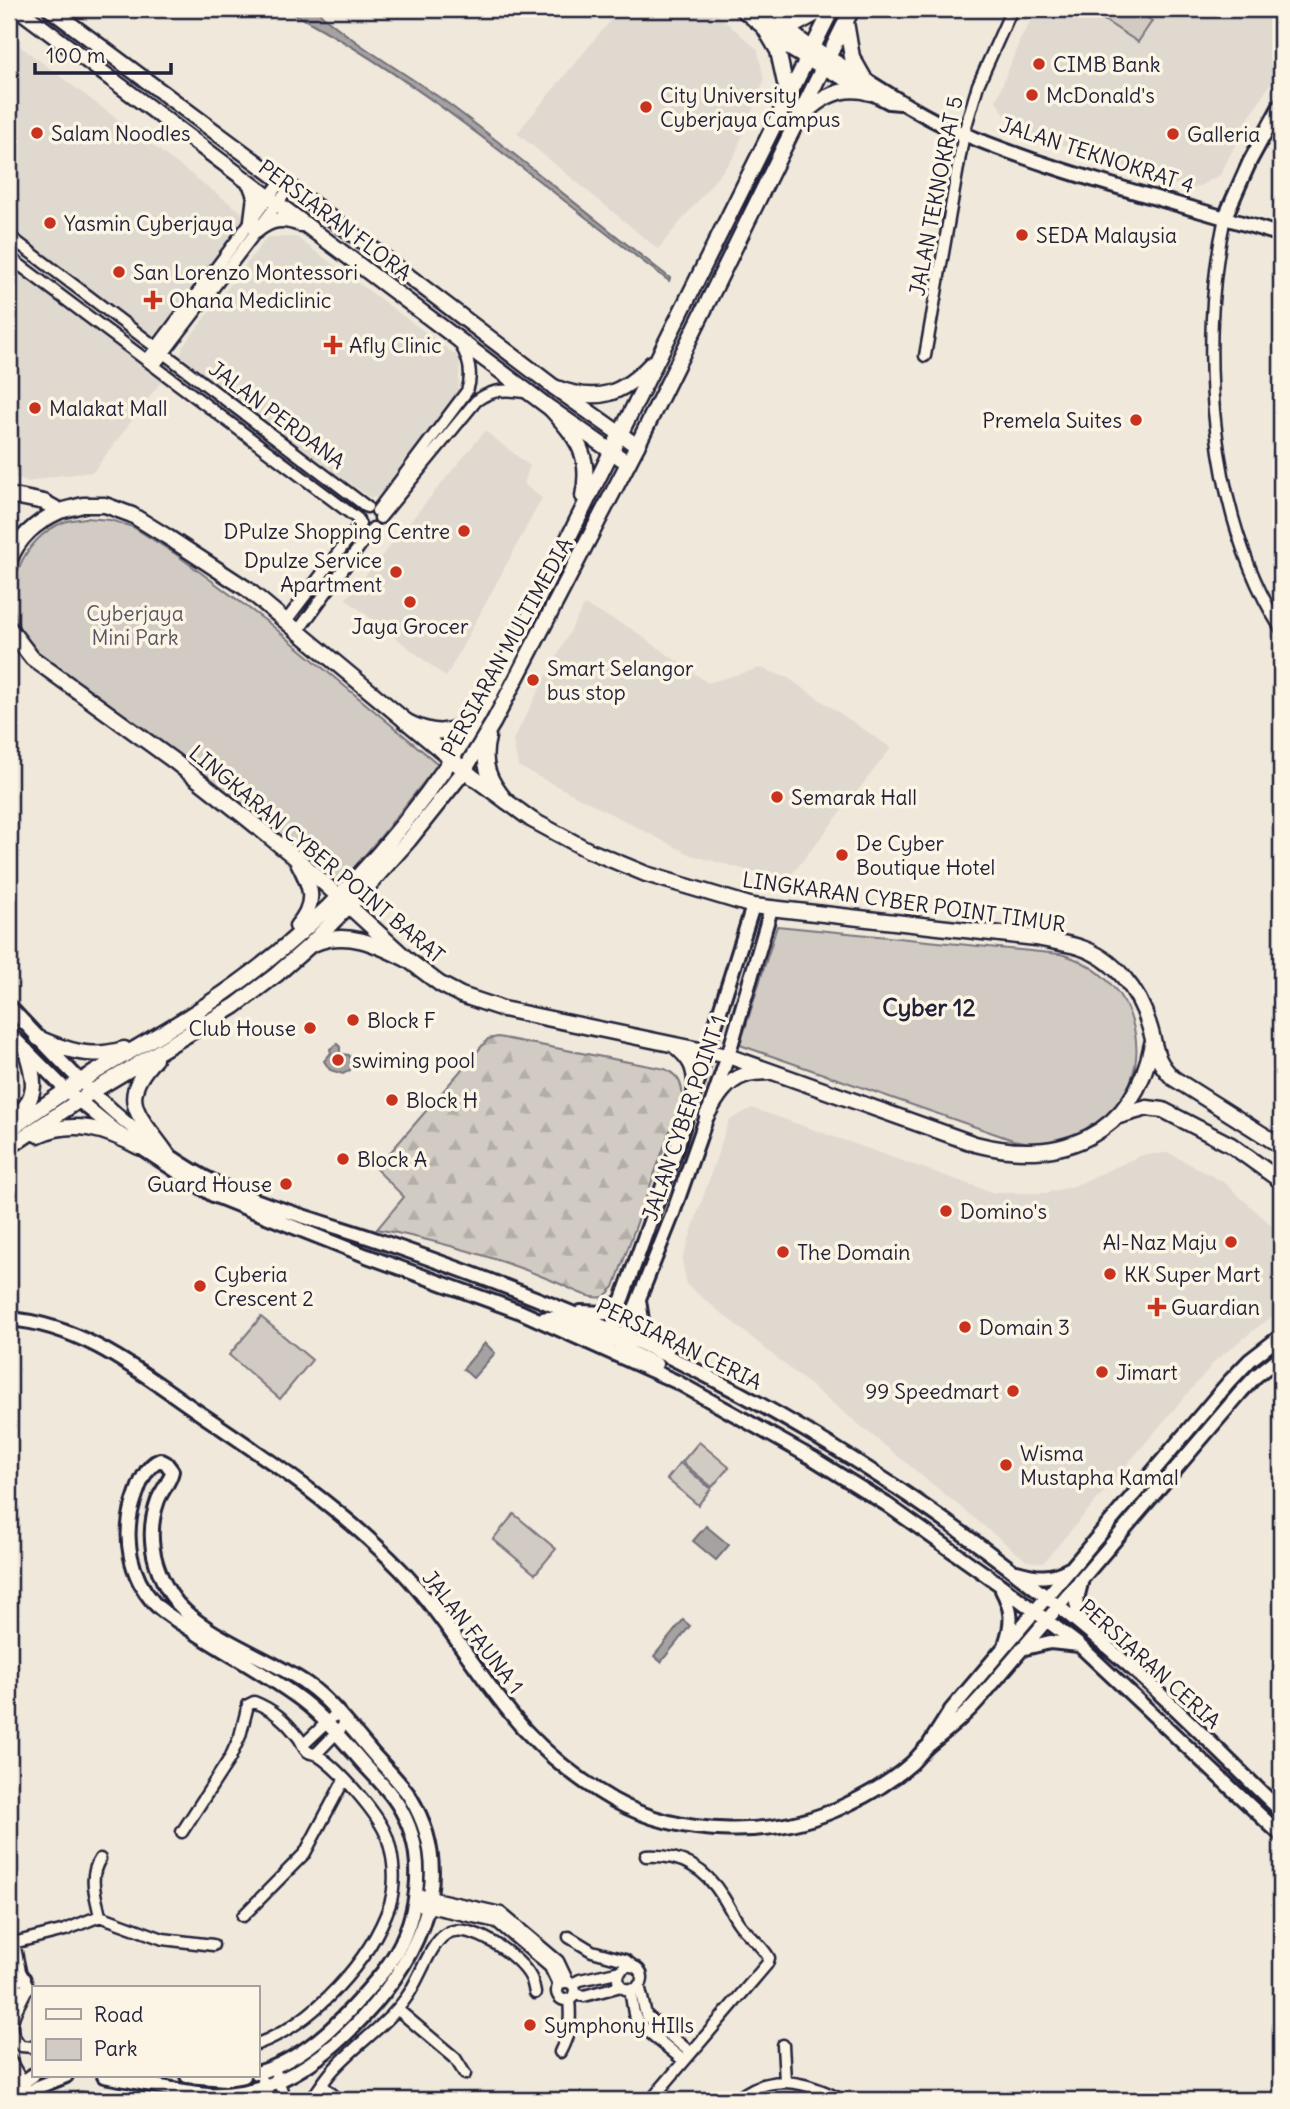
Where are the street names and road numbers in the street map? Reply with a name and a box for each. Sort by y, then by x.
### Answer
street label: JALAN TEKNOKRAT 5 [903,94,969,298]
street label: JALAN TEKNOKRAT 4 [996,111,1198,199]
street label: PERSIARAN FLORA [253,154,417,286]
street label: JALAN PERDANA [204,355,350,475]
street label: PERSIARAN MULTIMEDIA [435,533,579,761]
street label: LINGKARAN CYBER POINT BARAT [184,739,450,969]
street label: LINGKARAN CYBER POINT TIMUR [741,866,1067,938]
street label: JALAN CYBER POINT 1 [636,1012,732,1224]
street label: PERSIARAN CERIA [592,1292,766,1396]
street label: JALAN FAUNA 1 [417,1565,529,1699]
street label: PERSIARAN CERIA [1074,1593,1226,1735]

